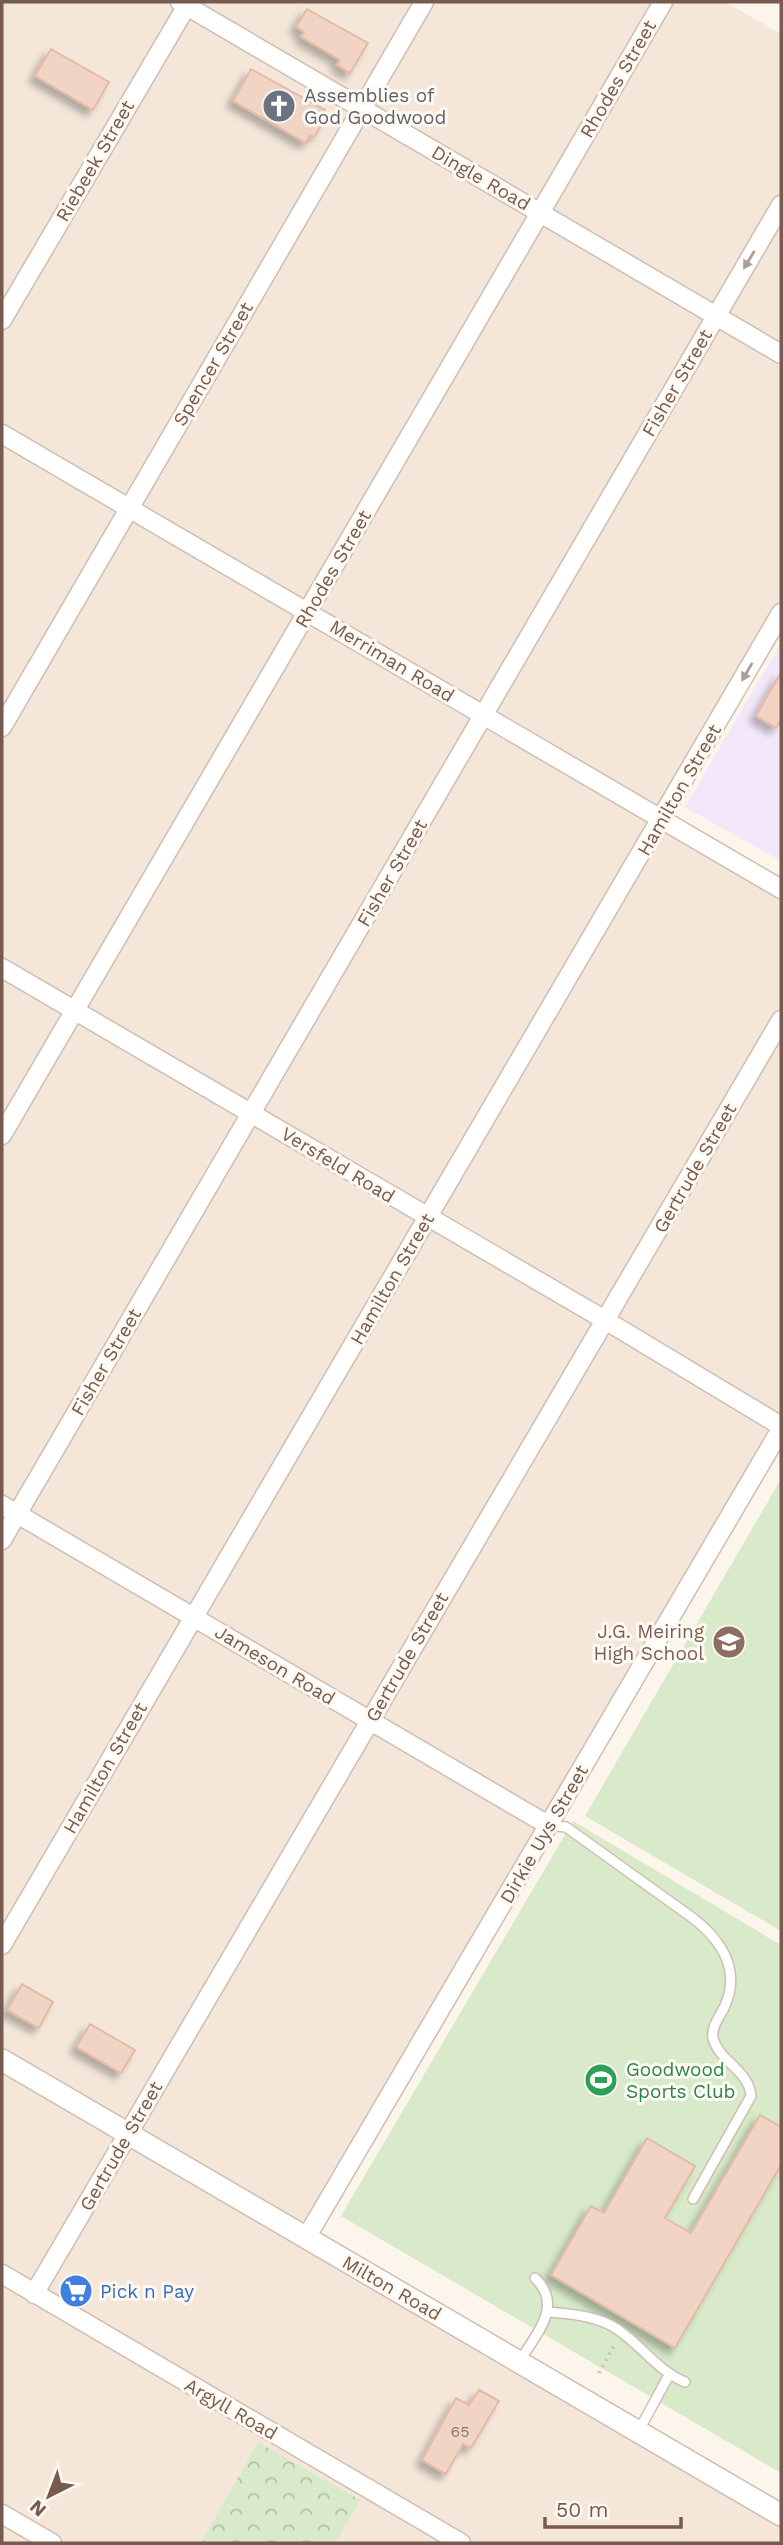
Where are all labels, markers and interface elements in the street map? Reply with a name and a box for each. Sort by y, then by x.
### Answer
street label: Rhodes Street [575,16,661,142]
place label: Assemblies of God Goodwood [304,84,446,129]
church icon: Assemblies of God Goodwood [260,87,298,125]
street label: Riebeek Street [51,96,139,226]
street label: Dingle Road [428,140,534,216]
one-way arrow [743,250,755,269]
street label: Spencer Street [168,298,258,430]
street label: Fisher Street [637,325,717,441]
street label: Rhodes Street [290,506,376,632]
street label: Merriman Road [326,615,458,707]
one-way arrow [741,663,753,682]
street label: Hamilton Street [632,720,726,860]
street label: Fisher Street [352,815,432,931]
street label: Gertrude Street [649,1099,741,1237]
street label: Versfeld Road [277,1122,399,1208]
street label: Hamilton Street [345,1209,439,1349]
street label: Fisher Street [66,1304,146,1420]
street label: Gertrude Street [361,1588,453,1726]
street label: Jameson Road [211,1620,339,1710]
place label: J.G. Meiring High School [593,1620,705,1665]
school or university icon: J.G. Meiring High School [710,1623,748,1661]
street label: Hamilton Street [58,1698,152,1838]
street label: Dirkie Uys Street [495,1761,593,1907]
place label: Goodwood Sports Club [626,2058,736,2103]
sports icon: Goodwood Sports Club [582,2061,620,2099]
street label: Gertrude Street [75,2077,167,2215]
street label: Milton Road [338,2250,446,2326]
supermarket icon: Pick n Pay [57,2272,95,2310]
place label: Pick n Pay [100,2280,194,2303]
street label: Argyll Road [180,2373,282,2445]
house number: 65 [450,2422,470,2441]
north arrow [14,2461,84,2531]
scale bar [545,2486,682,2530]
text: N [25,2495,51,2522]
text: 50 m [556,2497,608,2522]

